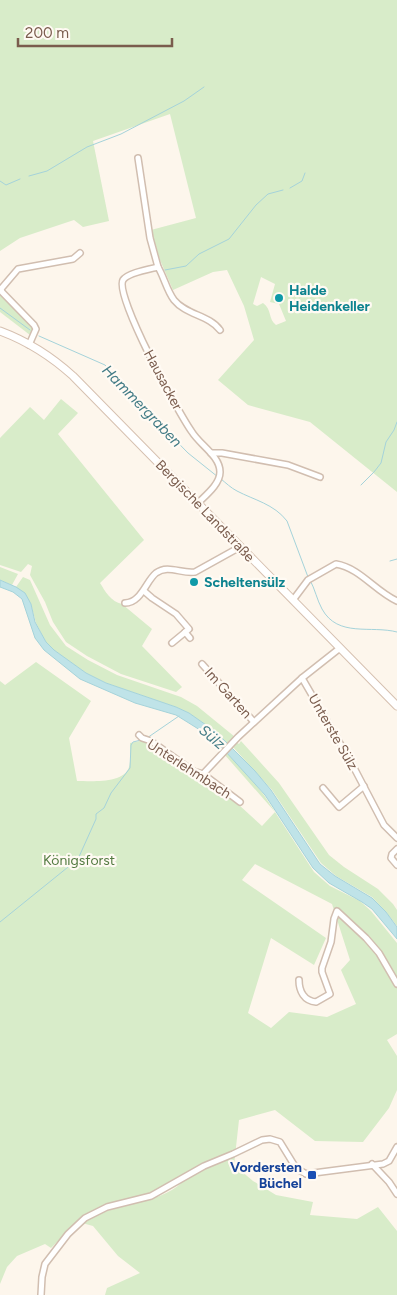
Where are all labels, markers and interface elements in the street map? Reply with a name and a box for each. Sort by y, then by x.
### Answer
scale bar [18,15,171,47]
text: 200 m [25,24,69,42]
place label: Halde Heidenkeller [289,282,371,315]
marker: Halde Heidenkeller [273,292,285,304]
street label: Hausacker [140,347,186,413]
water label: Hammergraben [98,361,186,451]
street label: Bergische Landstraße [152,457,258,566]
place label: Scheltensülz [204,574,285,591]
marker: Scheltensülz [188,576,200,588]
street label: Im Garten [201,664,255,722]
street label: Unterste Sülz [304,691,362,773]
water label: Sülz [195,721,229,753]
street label: Unterlehmbach [144,736,234,803]
park label: Königsforst [43,852,115,869]
place label: Vordersten Büchel [230,1159,302,1192]
marker: Vordersten Büchel [306,1169,318,1181]

